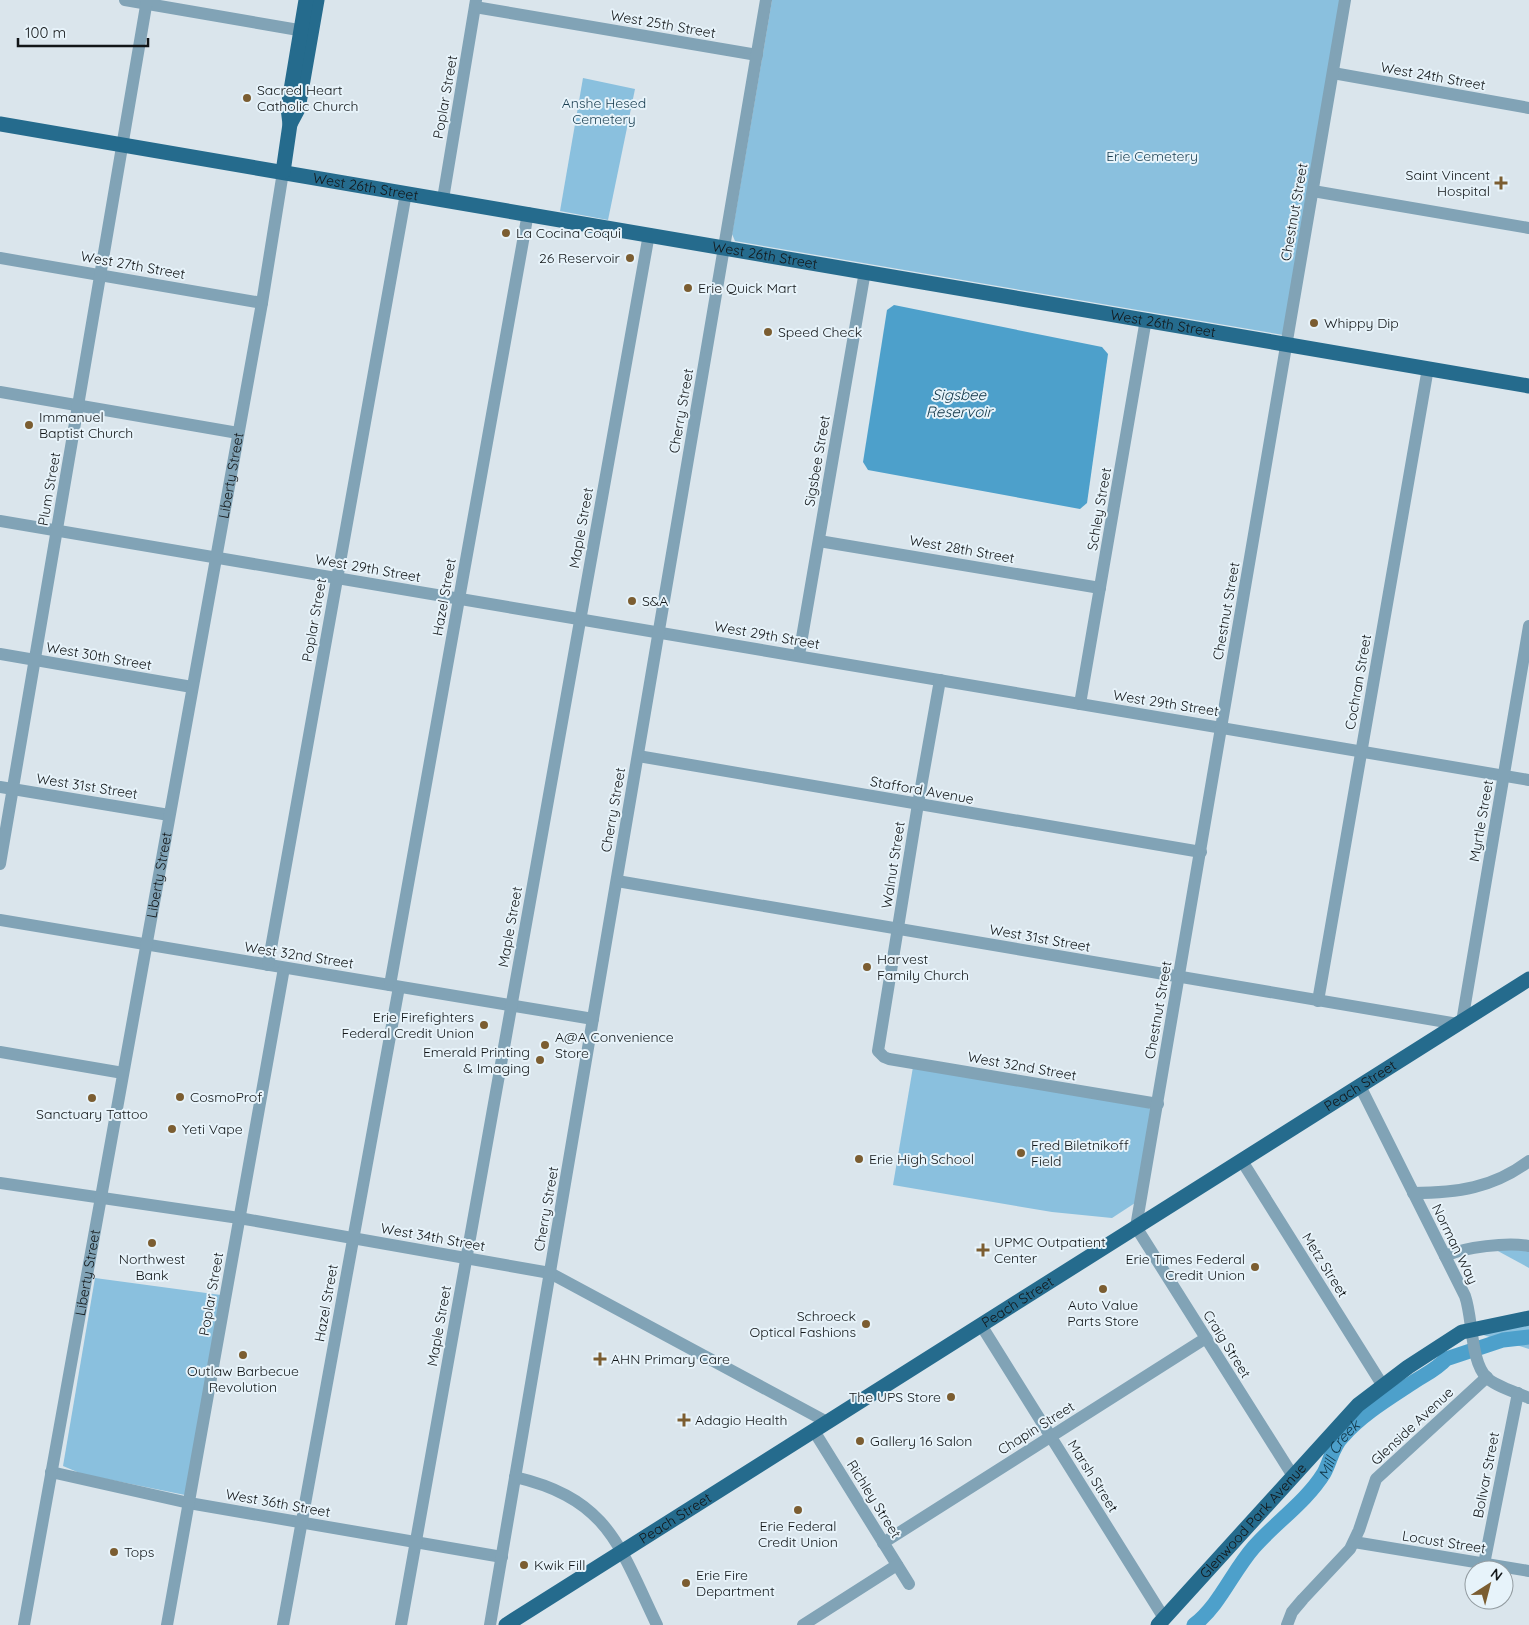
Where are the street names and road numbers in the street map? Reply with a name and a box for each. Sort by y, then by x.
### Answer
street label: West 25th Street [609,6,717,42]
street label: Poplar Street [429,54,461,140]
street label: West 24th Street [1379,58,1487,94]
street label: Chestnut Street [1277,161,1312,262]
street label: West 26th Street [312,169,420,205]
street label: West 26th Street [711,237,819,273]
street label: West 27th Street [79,247,187,283]
street label: West 26th Street [1109,305,1217,341]
street label: Cherry Street [665,367,697,455]
street label: Sigsbee Street [800,414,834,508]
street label: Liberty Street [214,431,248,520]
street label: Plum Street [34,451,64,527]
street label: Schley Street [1083,466,1115,552]
street label: Maple Street [565,486,597,570]
street label: West 28th Street [908,531,1016,567]
street label: West 29th Street [314,550,422,586]
street label: Hazel Street [428,557,460,637]
street label: Chestnut Street [1209,560,1244,661]
street label: Poplar Street [298,577,330,663]
street label: West 29th Street [713,617,821,653]
street label: Cochran Street [1341,633,1375,731]
street label: West 30th Street [45,638,153,674]
street label: West 29th Street [1112,686,1220,720]
street label: Cherry Street [597,766,629,854]
street label: West 31st Street [35,769,139,803]
street label: Stafford Avenue [869,772,975,808]
street label: Myrtle Street [1465,778,1497,863]
street label: Walnut Street [877,820,909,910]
street label: Liberty Street [142,830,176,920]
street label: Maple Street [494,885,526,969]
street label: West 31st Street [988,920,1092,956]
street label: West 32nd Street [243,937,355,973]
street label: Chestnut Street [1141,959,1176,1060]
street label: West 32nd Street [966,1048,1078,1084]
street label: Peach Street [1320,1056,1400,1115]
street label: Cherry Street [530,1165,562,1253]
street label: Norman Way [1428,1201,1482,1287]
street label: West 34th Street [379,1219,487,1255]
street label: Liberty Street [71,1228,104,1317]
street label: Metz Street [1298,1229,1352,1301]
street label: Poplar Street [195,1251,227,1337]
street label: Hazel Street [310,1263,342,1343]
street label: Peach Street [978,1272,1057,1331]
street label: Maple Street [423,1284,455,1368]
street label: Craig Street [1199,1307,1255,1381]
street label: Glenside Avenue [1367,1383,1457,1469]
street label: Chapin Street [994,1397,1078,1459]
street label: Bolivar Street [1469,1430,1503,1519]
street label: Marsh Street [1064,1436,1123,1516]
street label: Richley Street [843,1457,905,1542]
street label: Glenwood Park Avenue [1196,1459,1310,1582]
street label: West 36th Street [224,1485,332,1521]
street label: Peach Street [636,1489,715,1548]
street label: Locust Street [1401,1526,1487,1558]

